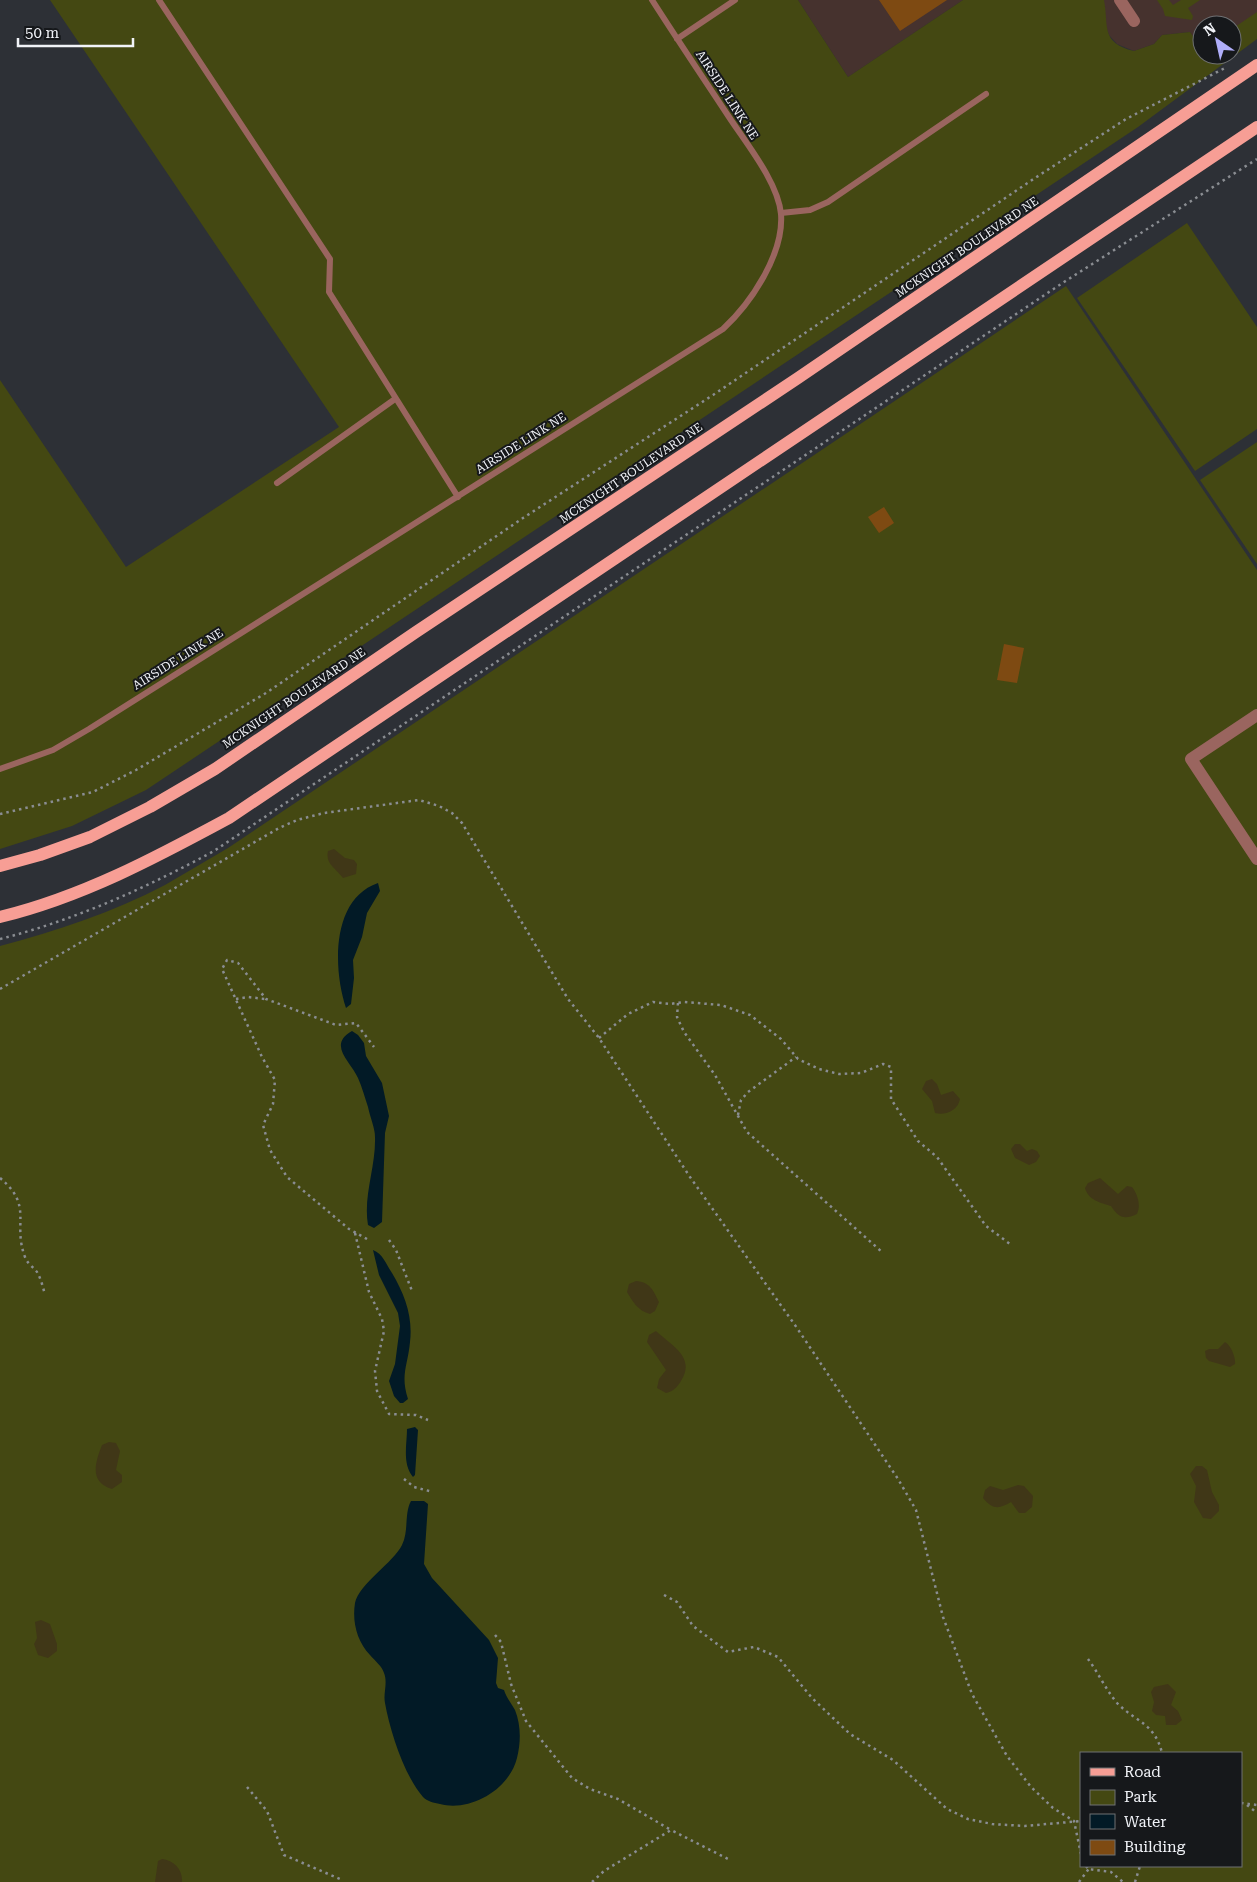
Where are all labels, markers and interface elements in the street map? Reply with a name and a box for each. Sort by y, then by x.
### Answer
scale bar [18,15,132,47]
north arrow [1192,15,1242,65]
text: N [1201,19,1219,39]
text: 50 m [25,24,60,42]
street label: AIRSIDE LINK NE [693,48,761,142]
street label: MCKNIGHT BOULEVARD NE [893,194,1041,300]
street label: AIRSIDE LINK NE [473,410,569,476]
street label: MCKNIGHT BOULEVARD NE [557,420,705,526]
street label: AIRSIDE LINK NE [130,626,226,692]
street label: MCKNIGHT BOULEVARD NE [220,645,368,751]
legend [1080,1752,1242,1867]
text: Road [1124,1763,1161,1781]
text: Park [1124,1788,1158,1806]
text: Water [1124,1813,1166,1831]
text: Building [1124,1838,1186,1856]

